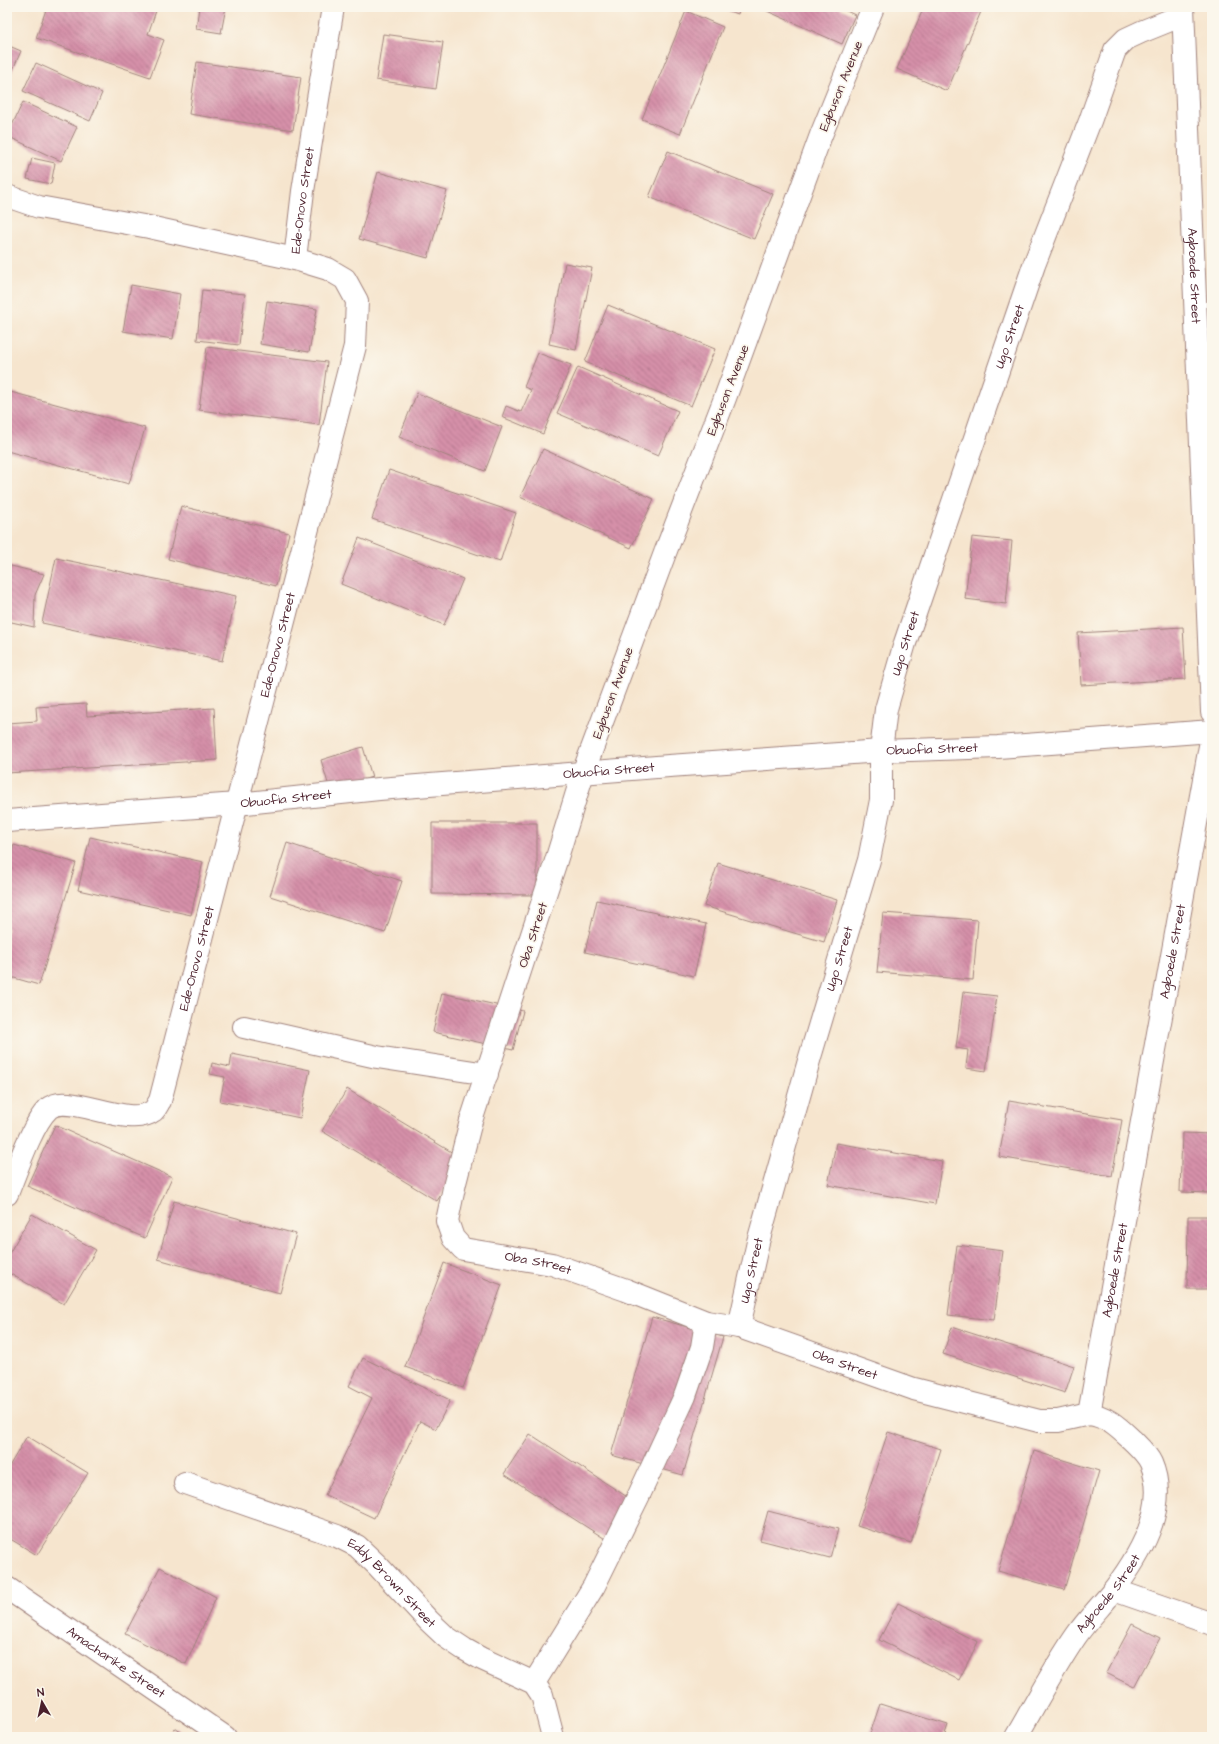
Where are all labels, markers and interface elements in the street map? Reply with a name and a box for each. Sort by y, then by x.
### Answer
street label: Egbuson Avenue [815,38,868,134]
street label: Ede-Onovo Street [287,145,319,255]
street label: Agboede Street [1182,228,1205,325]
street label: Ugo Street [990,301,1029,371]
street label: Egbuson Avenue [702,342,755,438]
street label: Ede-Onovo Street [256,590,300,699]
street label: Ugo Street [887,608,925,678]
street label: Egbuson Avenue [588,645,639,742]
street label: Obuofia Street [886,739,979,760]
street label: Obuofia Street [562,758,656,783]
street label: Obuofia Street [240,785,333,813]
street label: Oba Street [514,899,552,970]
street label: Agboede Street [1155,902,1190,1000]
street label: Ede-Onovo Street [175,903,219,1013]
street label: Ugo Street [821,923,858,993]
street label: Agboede Street [1098,1221,1133,1319]
street label: Ugo Street [736,1235,768,1305]
street label: Oba Street [503,1247,575,1279]
street label: Oba Street [810,1345,881,1385]
street label: Eddy Brown Street [345,1534,440,1632]
street label: Agboede Street [1072,1550,1145,1637]
street label: Amacharike Street [63,1622,170,1703]
north arrow [22,1682,62,1722]
text: N [36,1685,45,1701]

